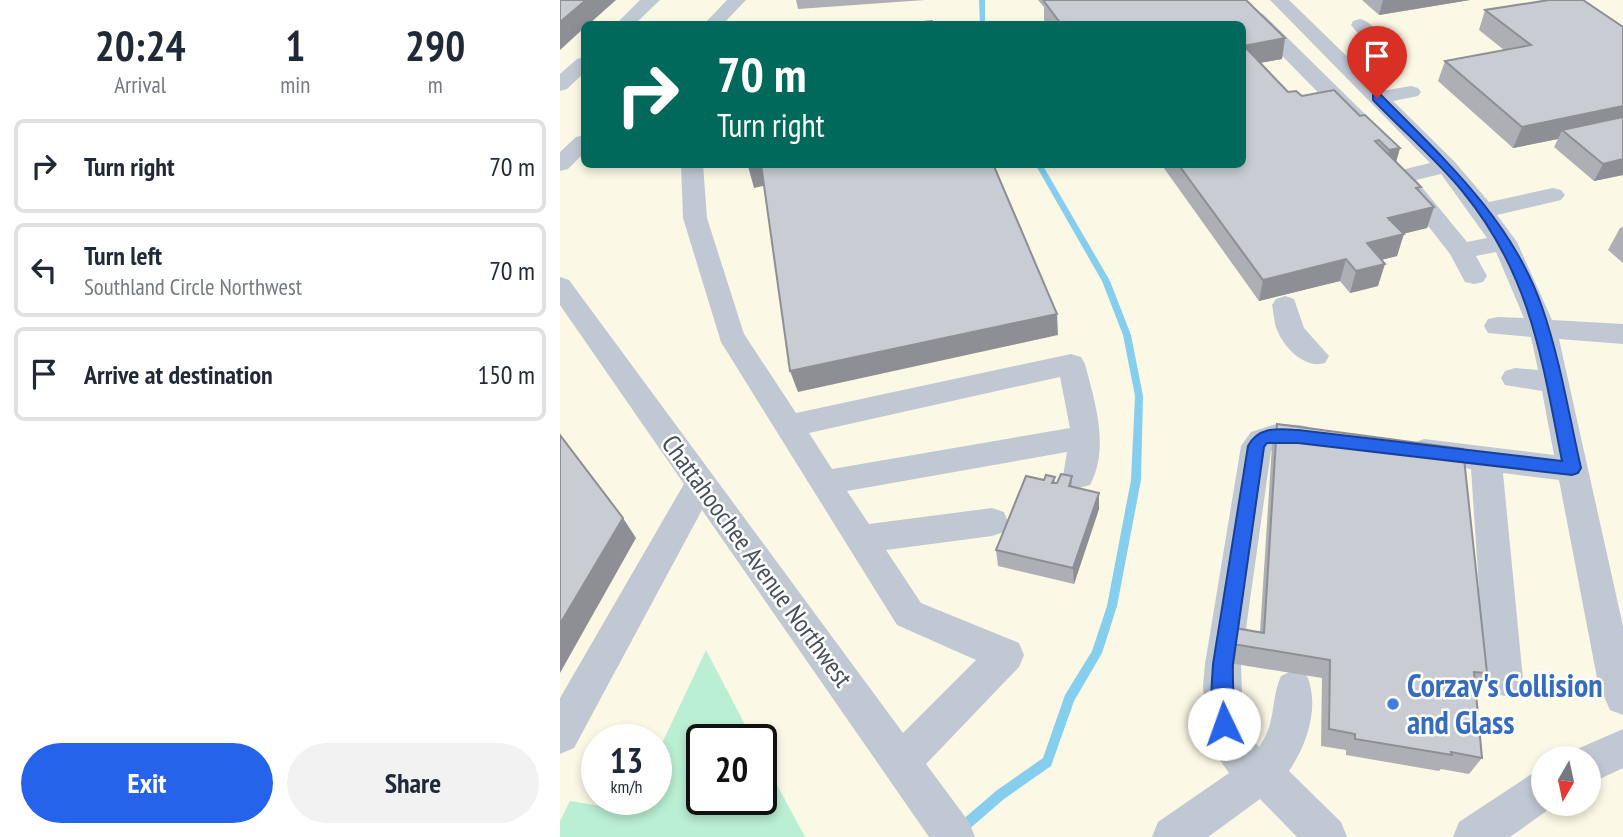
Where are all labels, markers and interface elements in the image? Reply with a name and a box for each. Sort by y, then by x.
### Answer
text: 20:24 [95,18,186,73]
text: 1 [285,18,305,73]
text: 290 [405,18,465,73]
pin [1347,26,1407,98]
icon: arrive [1358,37,1396,75]
text: 70 m [717,42,806,106]
icon: right [602,49,693,140]
text: Arrival [114,70,166,99]
text: min [280,70,310,99]
text: m [428,70,443,99]
text: Turn right [717,104,825,146]
icon: right [25,147,63,185]
text: Turn right [84,150,175,183]
text: 70 m [489,150,535,183]
text: Turn left [84,239,162,272]
icon: left [25,251,63,289]
text: 70 m [489,254,535,287]
text: Southland Circle Northwest [84,272,302,301]
icon: arrive [25,355,63,393]
text: Arrive at destination [84,358,273,391]
text: 150 m [477,358,535,391]
street label: Chattahoochee Avenue Northwest [655,428,860,693]
place label: Corzav's Collision and Glass [1407,664,1603,743]
position arrow [1187,687,1261,761]
marker: Corzav's Collision and Glass [1385,696,1401,712]
speed limit sign: 20 [686,724,777,815]
text: 13 [610,737,643,783]
button: Exit [21,743,273,823]
button: Share [287,743,539,823]
north arrow [1531,746,1601,816]
map controls [1531,746,1601,816]
text: km/h [611,775,642,798]

